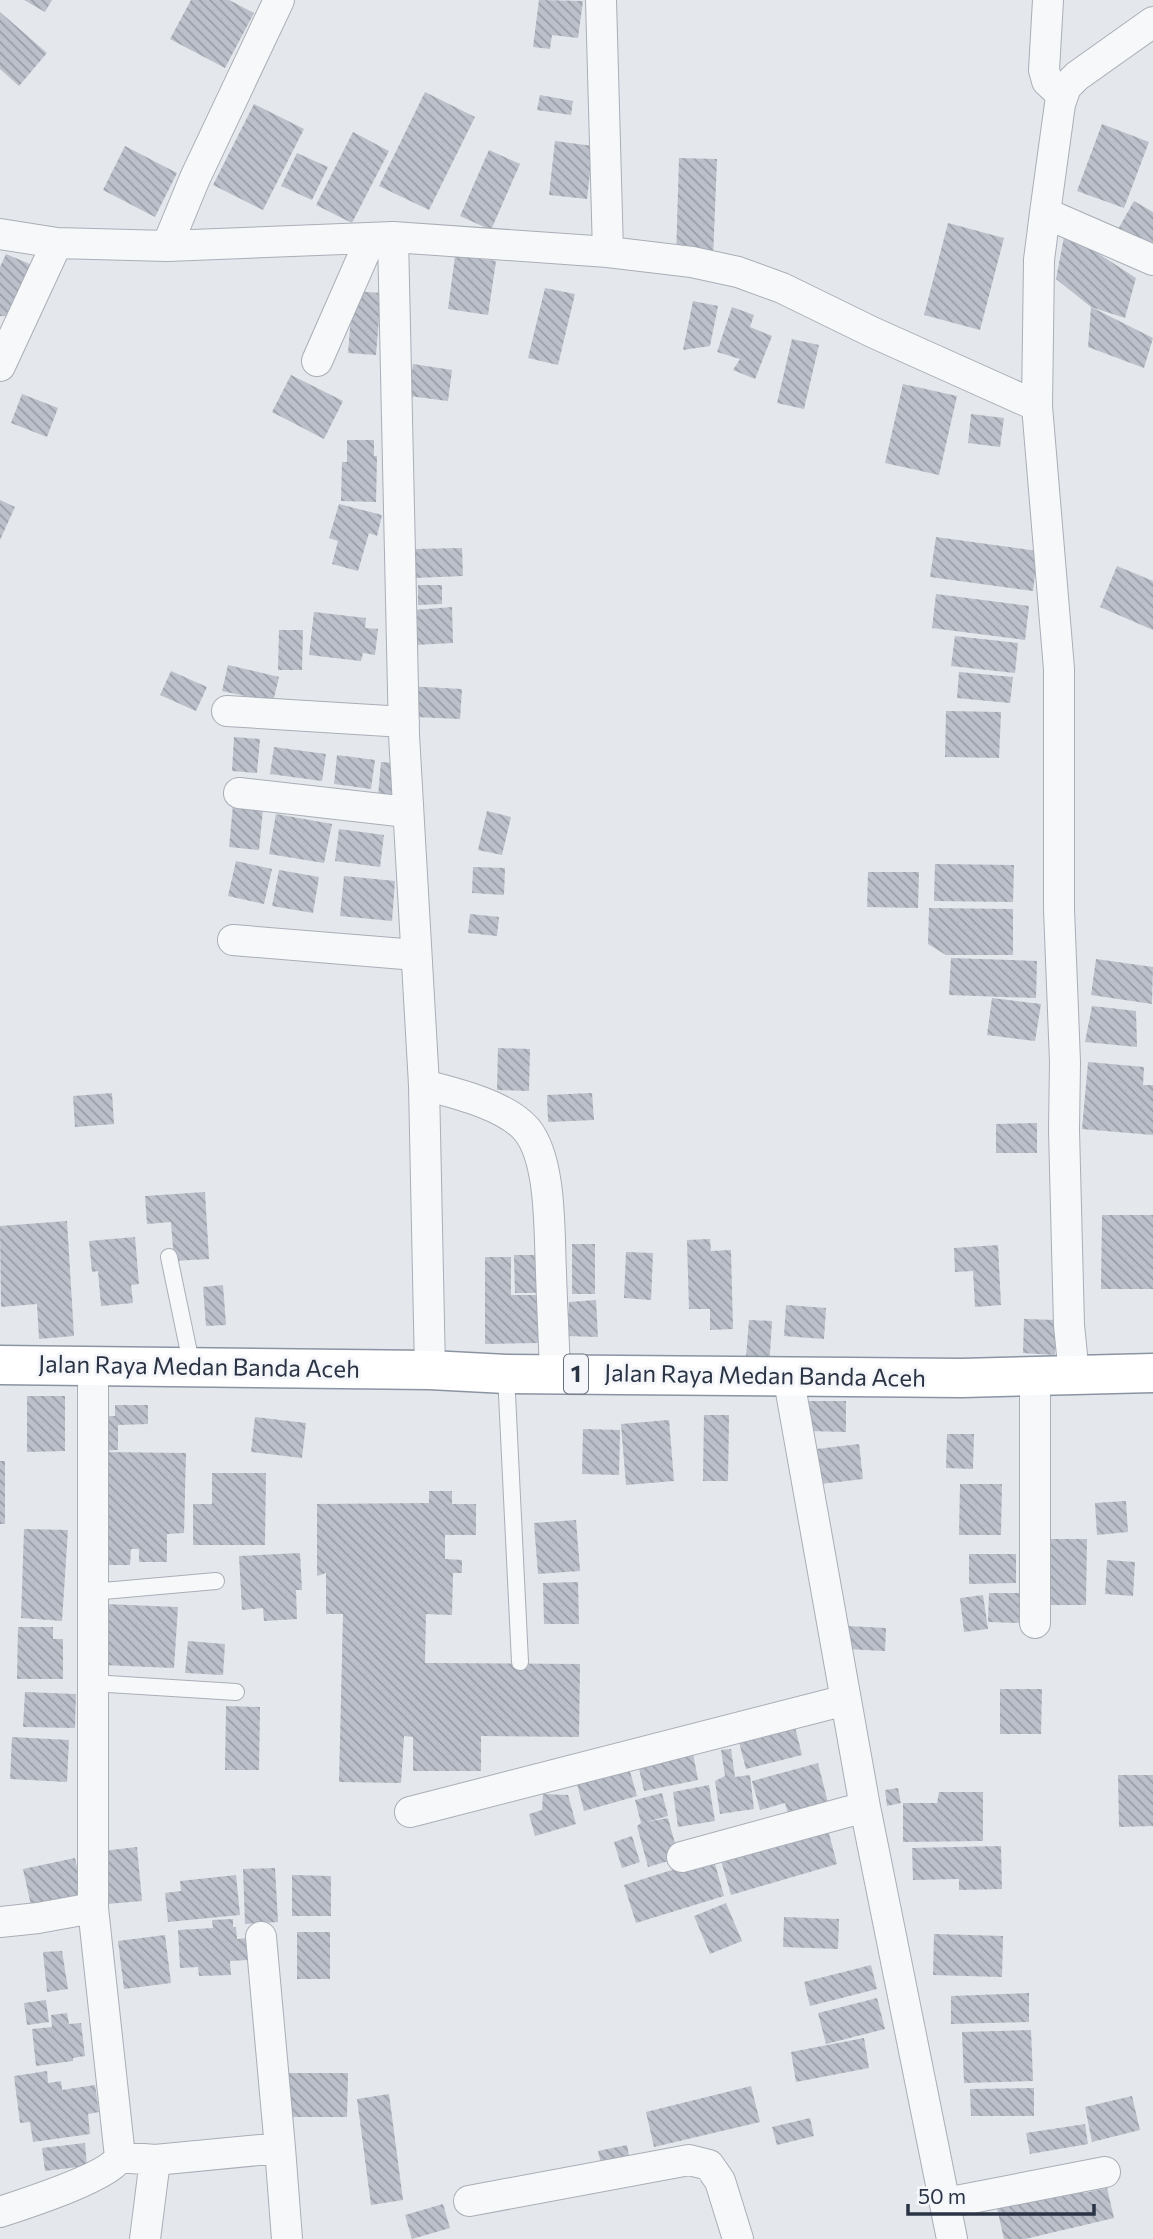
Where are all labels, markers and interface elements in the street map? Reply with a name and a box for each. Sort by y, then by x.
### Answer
street label: Jalan Raya Medan Banda Aceh [38,1348,360,1383]
road number: 1 [564,1354,588,1394]
street label: Jalan Raya Medan Banda Aceh [604,1357,926,1392]
scale bar [908,2172,1094,2216]
text: 50 m [918,2183,966,2208]

